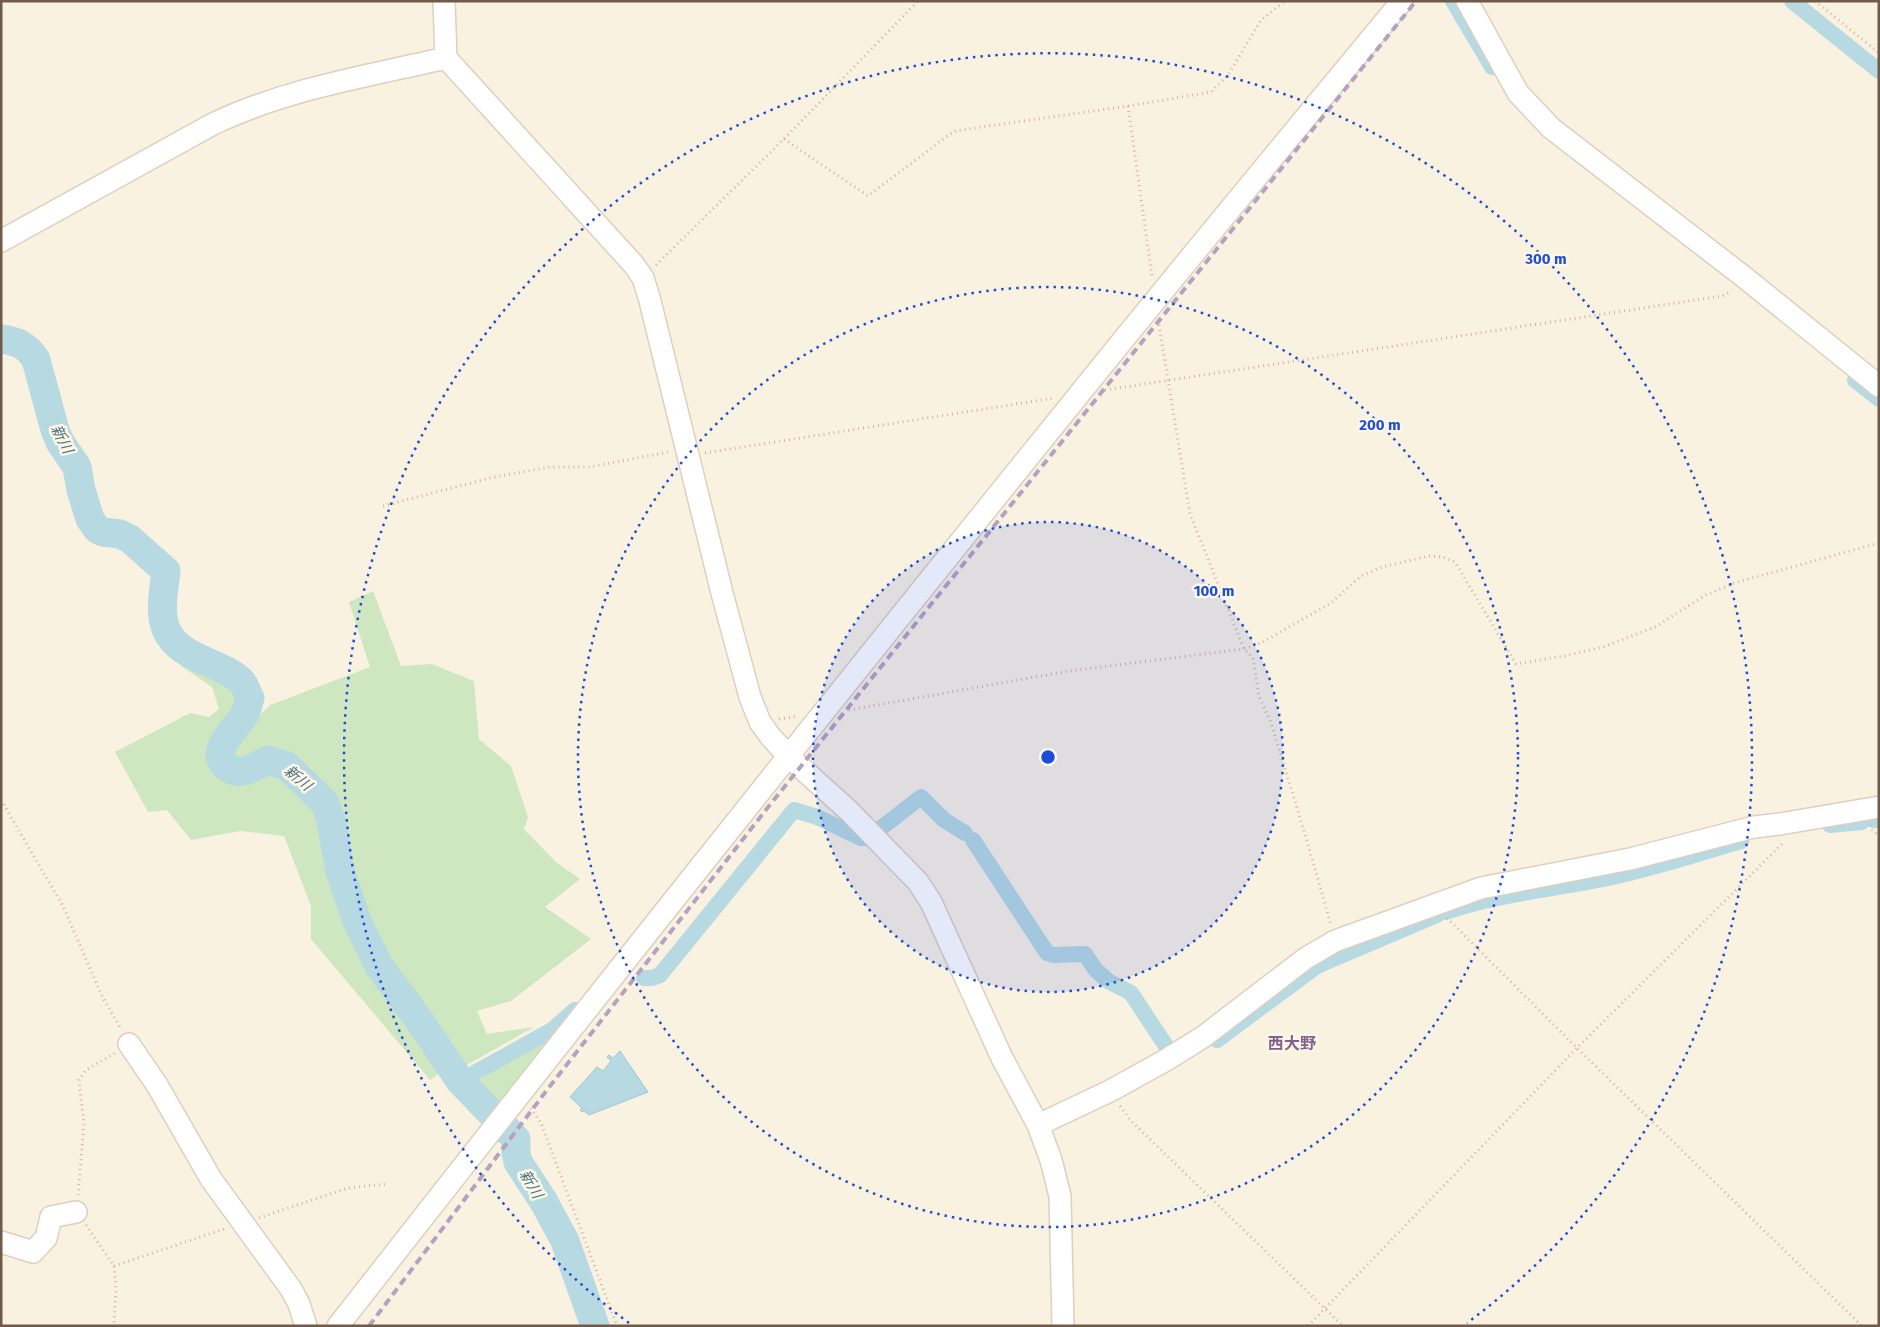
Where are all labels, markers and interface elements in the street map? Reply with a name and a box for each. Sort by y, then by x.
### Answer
text: 300 m [1524,250,1567,268]
text: 200 m [1359,416,1401,434]
water label: 新川 [47,422,78,458]
text: 100 m [1194,582,1234,600]
centre of rings [1039,748,1057,766]
water label: 新川 [281,761,317,796]
district label: 西大野 [1268,1034,1316,1053]
water label: 新川 [516,1167,547,1203]

